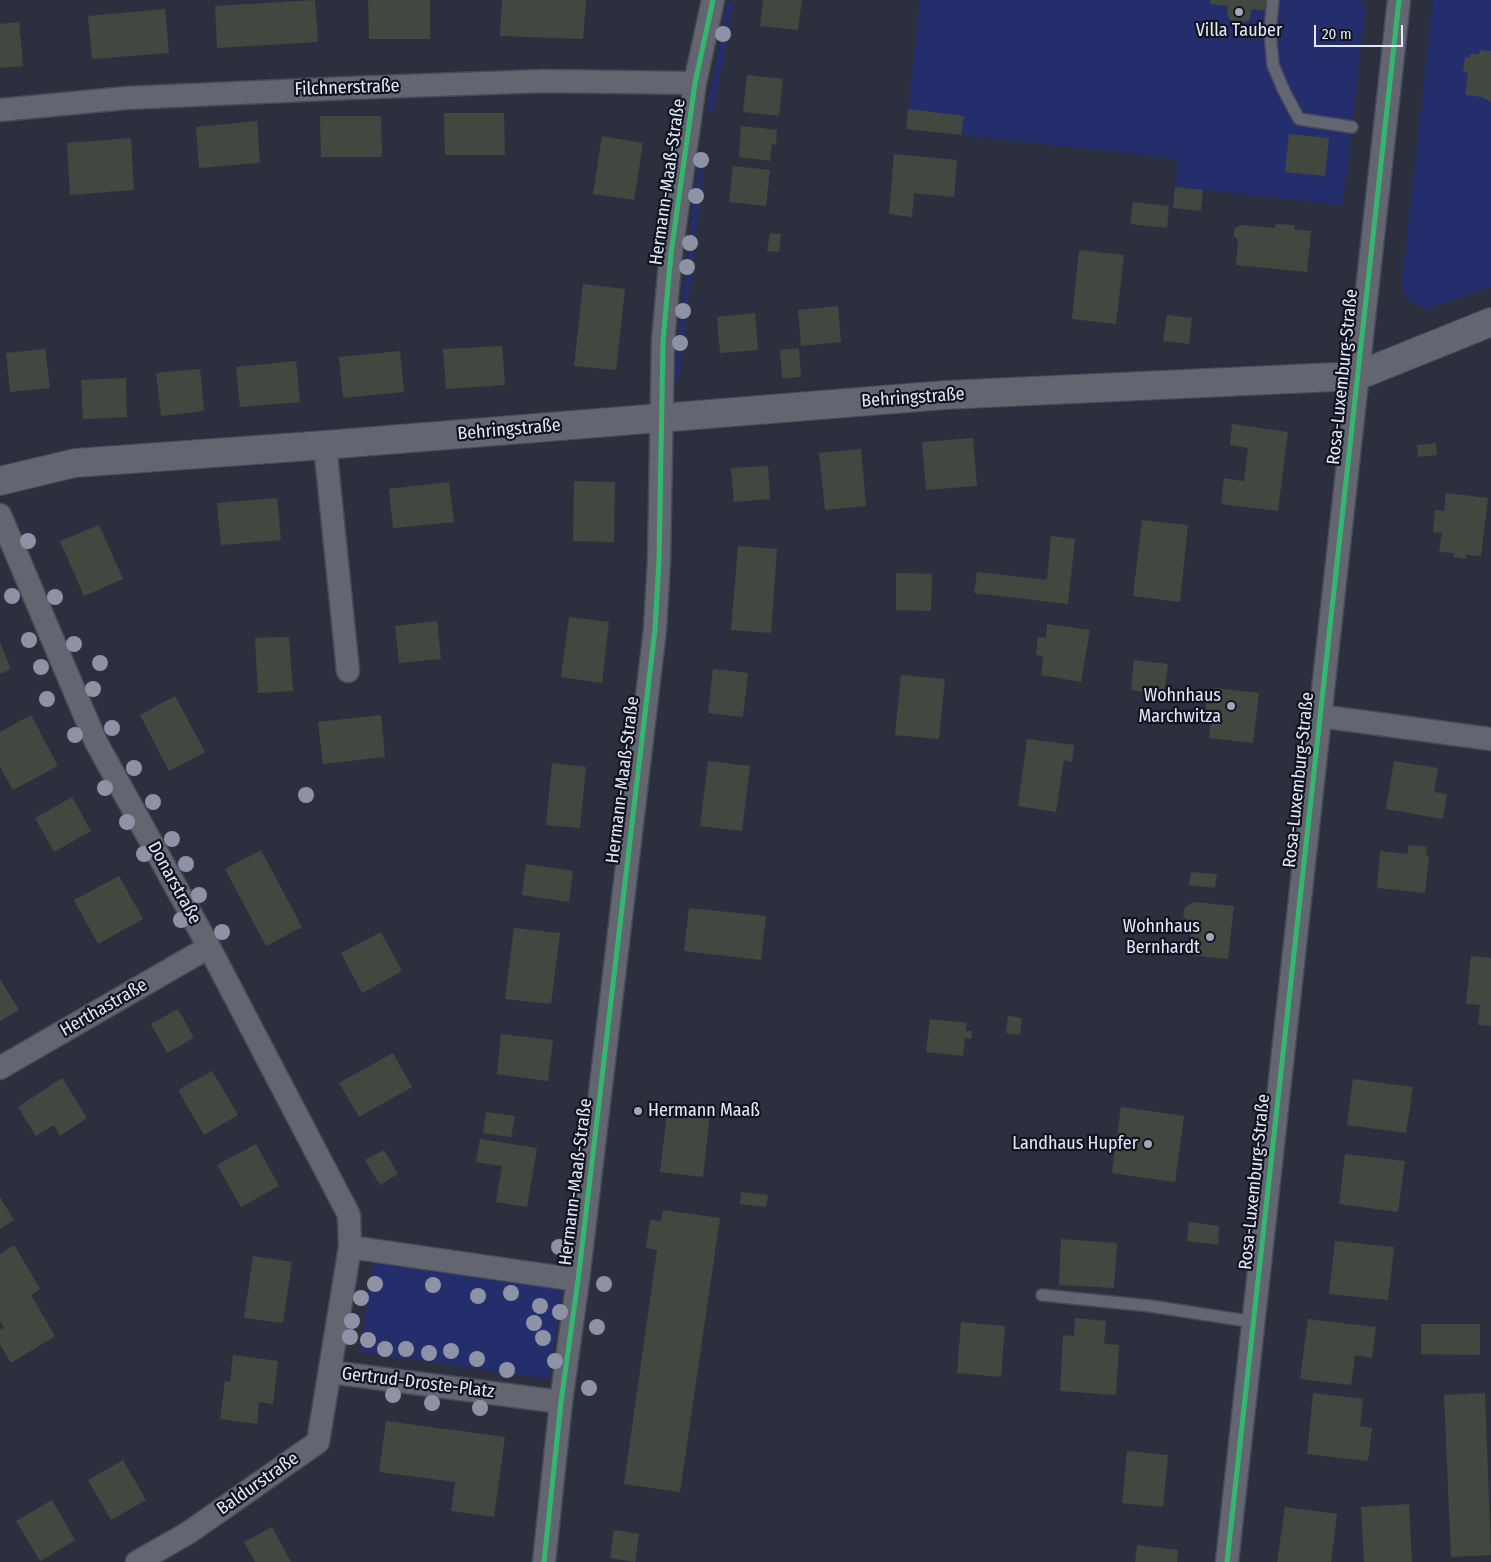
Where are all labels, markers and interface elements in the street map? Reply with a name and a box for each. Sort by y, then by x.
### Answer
marker: Villa Tauber [1233,6,1245,18]
scale bar [1316,15,1405,47]
place label: Villa Tauber [1196,20,1282,42]
text: 20 m [1322,25,1352,43]
street label: Filchnerstraße [294,75,400,101]
street label: Hermann-Maaß-Straße [646,97,690,267]
street label: Rosa-Luxemburg-Straße [1323,288,1363,466]
street label: Behringstraße [861,384,965,412]
street label: Behringstraße [457,415,561,445]
place label: Wohnhaus Marchwitza [1138,685,1221,728]
street label: Rosa-Luxemburg-Straße [1279,691,1319,869]
street label: Hermann-Maaß-Straße [602,695,644,865]
marker: Wohnhaus Marchwitza [1225,700,1237,712]
street label: Donarstraße [143,838,205,928]
place label: Wohnhaus Bernhardt [1123,916,1200,959]
marker: Wohnhaus Bernhardt [1204,931,1216,943]
street label: Herthastraße [57,974,151,1042]
street label: Rosa-Luxemburg-Straße [1235,1093,1275,1271]
street label: Hermann-Maaß-Straße [555,1097,597,1267]
place label: Hermann Maaß [648,1100,760,1122]
marker: Hermann Maaß [632,1105,644,1117]
place label: Landhaus Hupfer [1012,1133,1138,1155]
marker: Landhaus Hupfer [1142,1138,1154,1150]
street label: Gertrud-Droste-Platz [340,1363,496,1403]
street label: Baldurstraße [213,1448,303,1520]

